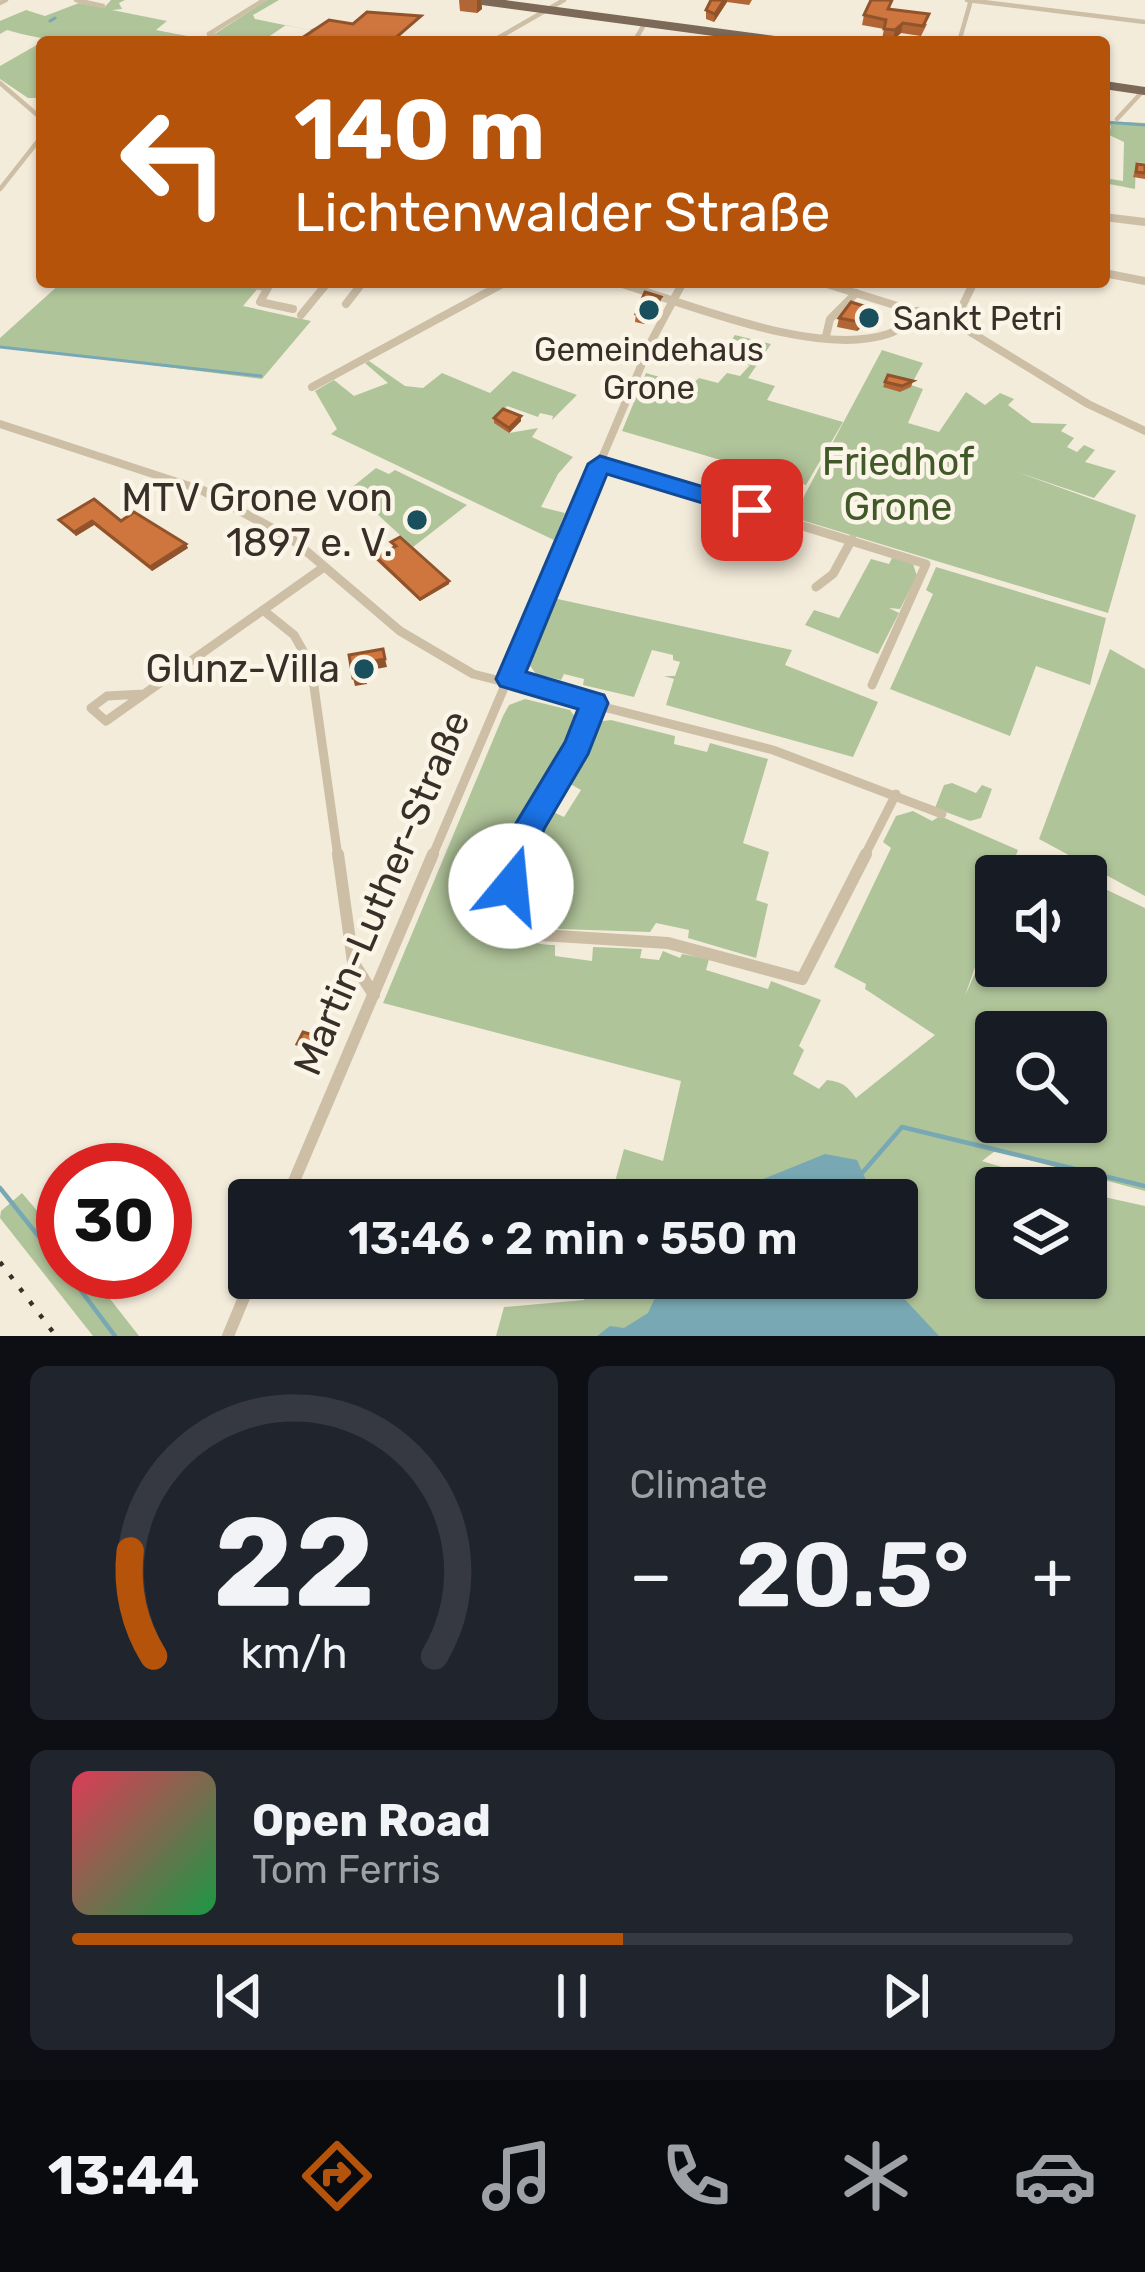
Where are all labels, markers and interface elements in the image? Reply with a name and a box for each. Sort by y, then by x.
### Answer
text: 140 m [294,80,545,180]
icon: left [96,84,252,240]
text: Lichtenwalder Straße [294,181,830,245]
marker: Gemeindehaus Grone [636,297,662,323]
place label: Sankt Petri [893,299,1063,338]
marker: Sankt Petri [856,305,882,331]
place label: Gemeindehaus Grone [534,330,764,407]
park label: Friedhof Grone [822,439,974,530]
pin [701,459,803,561]
place label: MTV Grone von 1897 e. V. [121,475,393,566]
icon: arrive [719,477,785,543]
marker: MTV Grone von 1897 e. V. [404,507,430,533]
place label: Glunz-Villa [145,646,340,692]
marker: Glunz-Villa [351,656,377,682]
street label: Martin-Luther-Straße [284,704,480,1082]
position arrow [448,823,574,949]
map controls [975,855,1107,1299]
button: sound [975,855,1107,987]
button: search [975,1011,1107,1143]
speed limit sign: 30 [36,1143,192,1299]
button: layers [975,1167,1107,1299]
text: 13:46 · 2 min · 550 m [348,1212,798,1265]
text: Climate [630,1462,768,1508]
text: 22 [213,1488,375,1636]
text: 20.5° [735,1522,969,1629]
text: − [630,1536,672,1615]
text: + [1032,1536,1073,1615]
text: km/h [240,1628,347,1679]
text: Open Road [252,1794,491,1847]
text: Tom Ferris [252,1847,441,1893]
icon: previous [206,1963,272,2029]
icon: pause [539,1963,605,2029]
icon: next [873,1963,939,2029]
icon: directions [295,2134,379,2218]
icon: music [475,2134,559,2218]
icon: phone [654,2134,738,2218]
icon: climate [834,2134,918,2218]
icon: car [1013,2134,1097,2218]
text: 13:44 [48,2144,200,2208]

